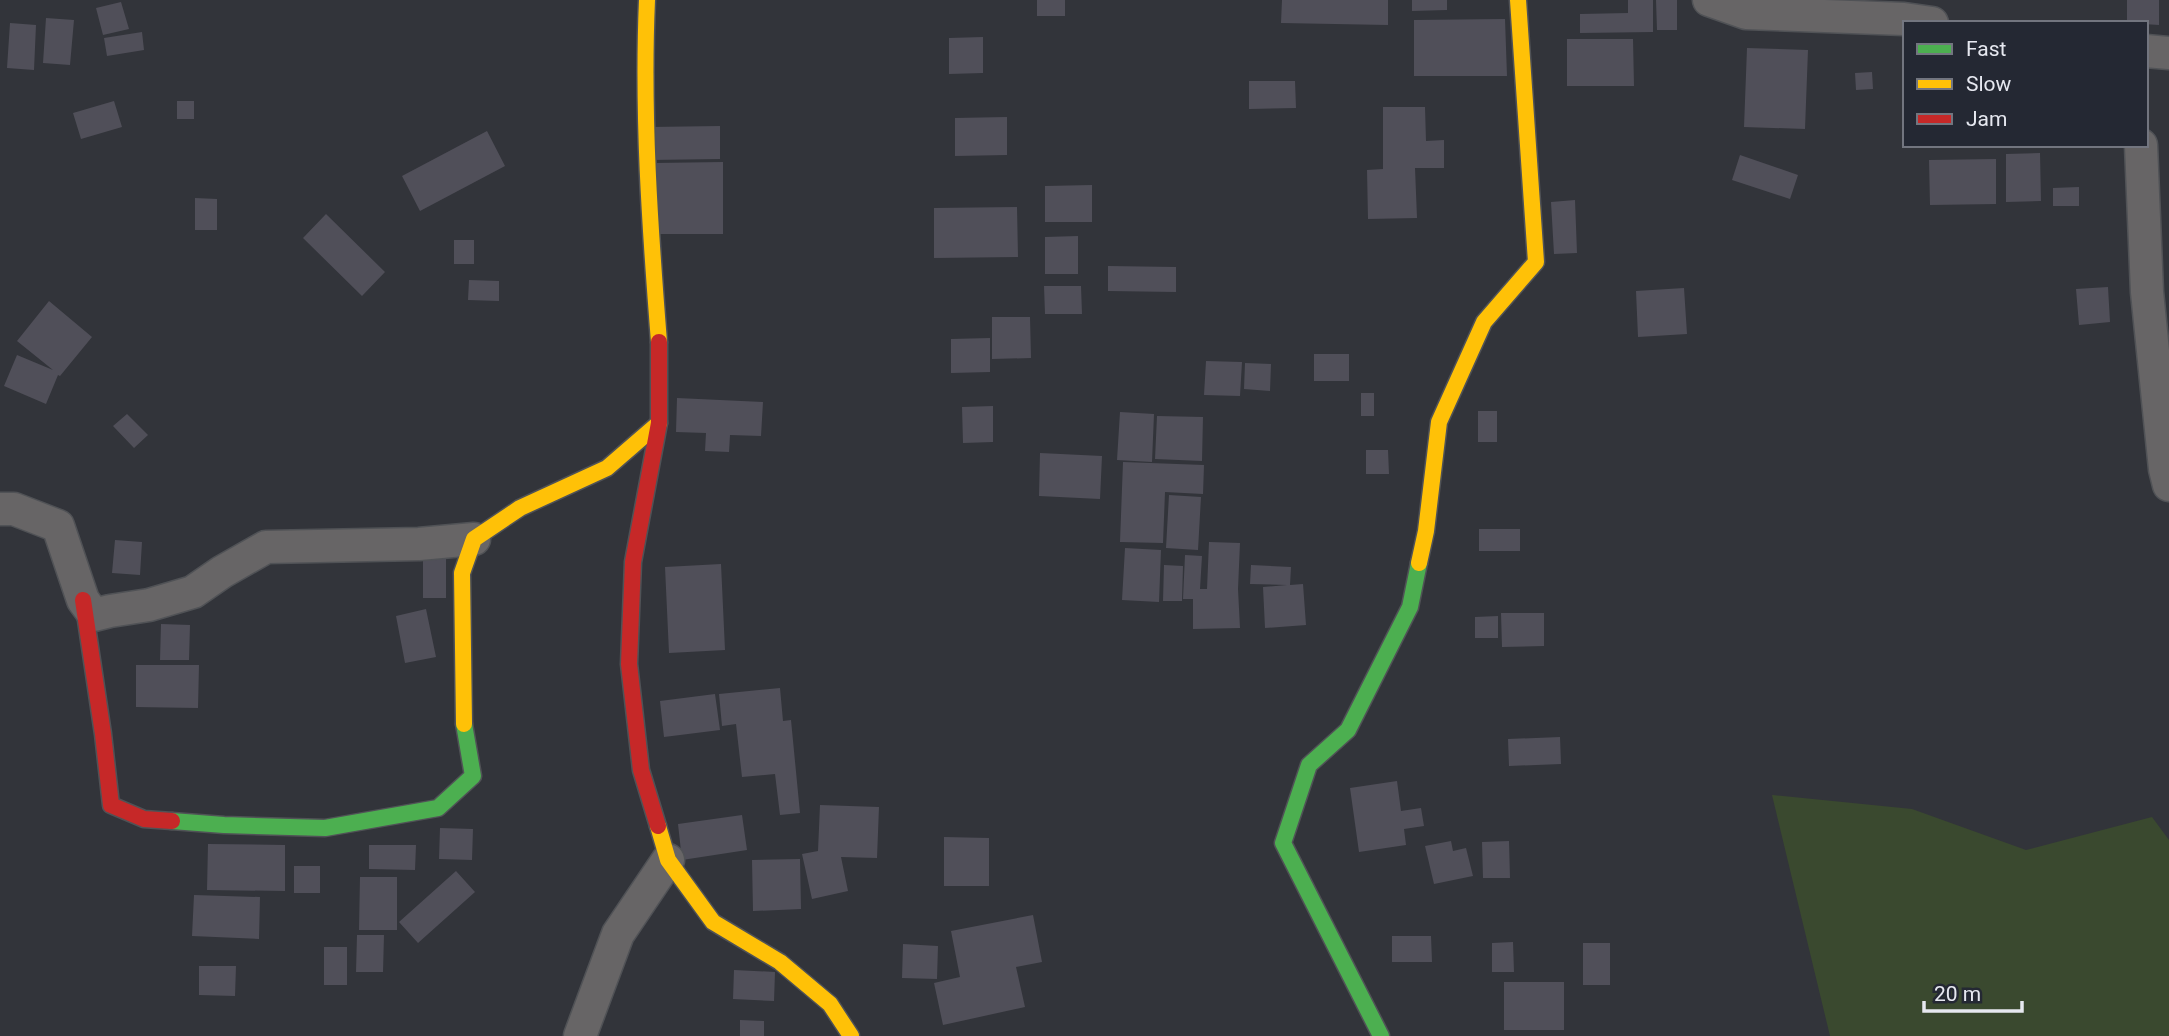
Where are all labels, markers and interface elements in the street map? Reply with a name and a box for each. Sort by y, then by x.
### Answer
legend [1903,21,2148,147]
text: Fast [1966,37,2007,61]
text: Slow [1966,72,2012,96]
text: Jam [1966,107,2007,131]
scale bar [1924,970,2022,1014]
text: 20 m [1934,982,1981,1006]

